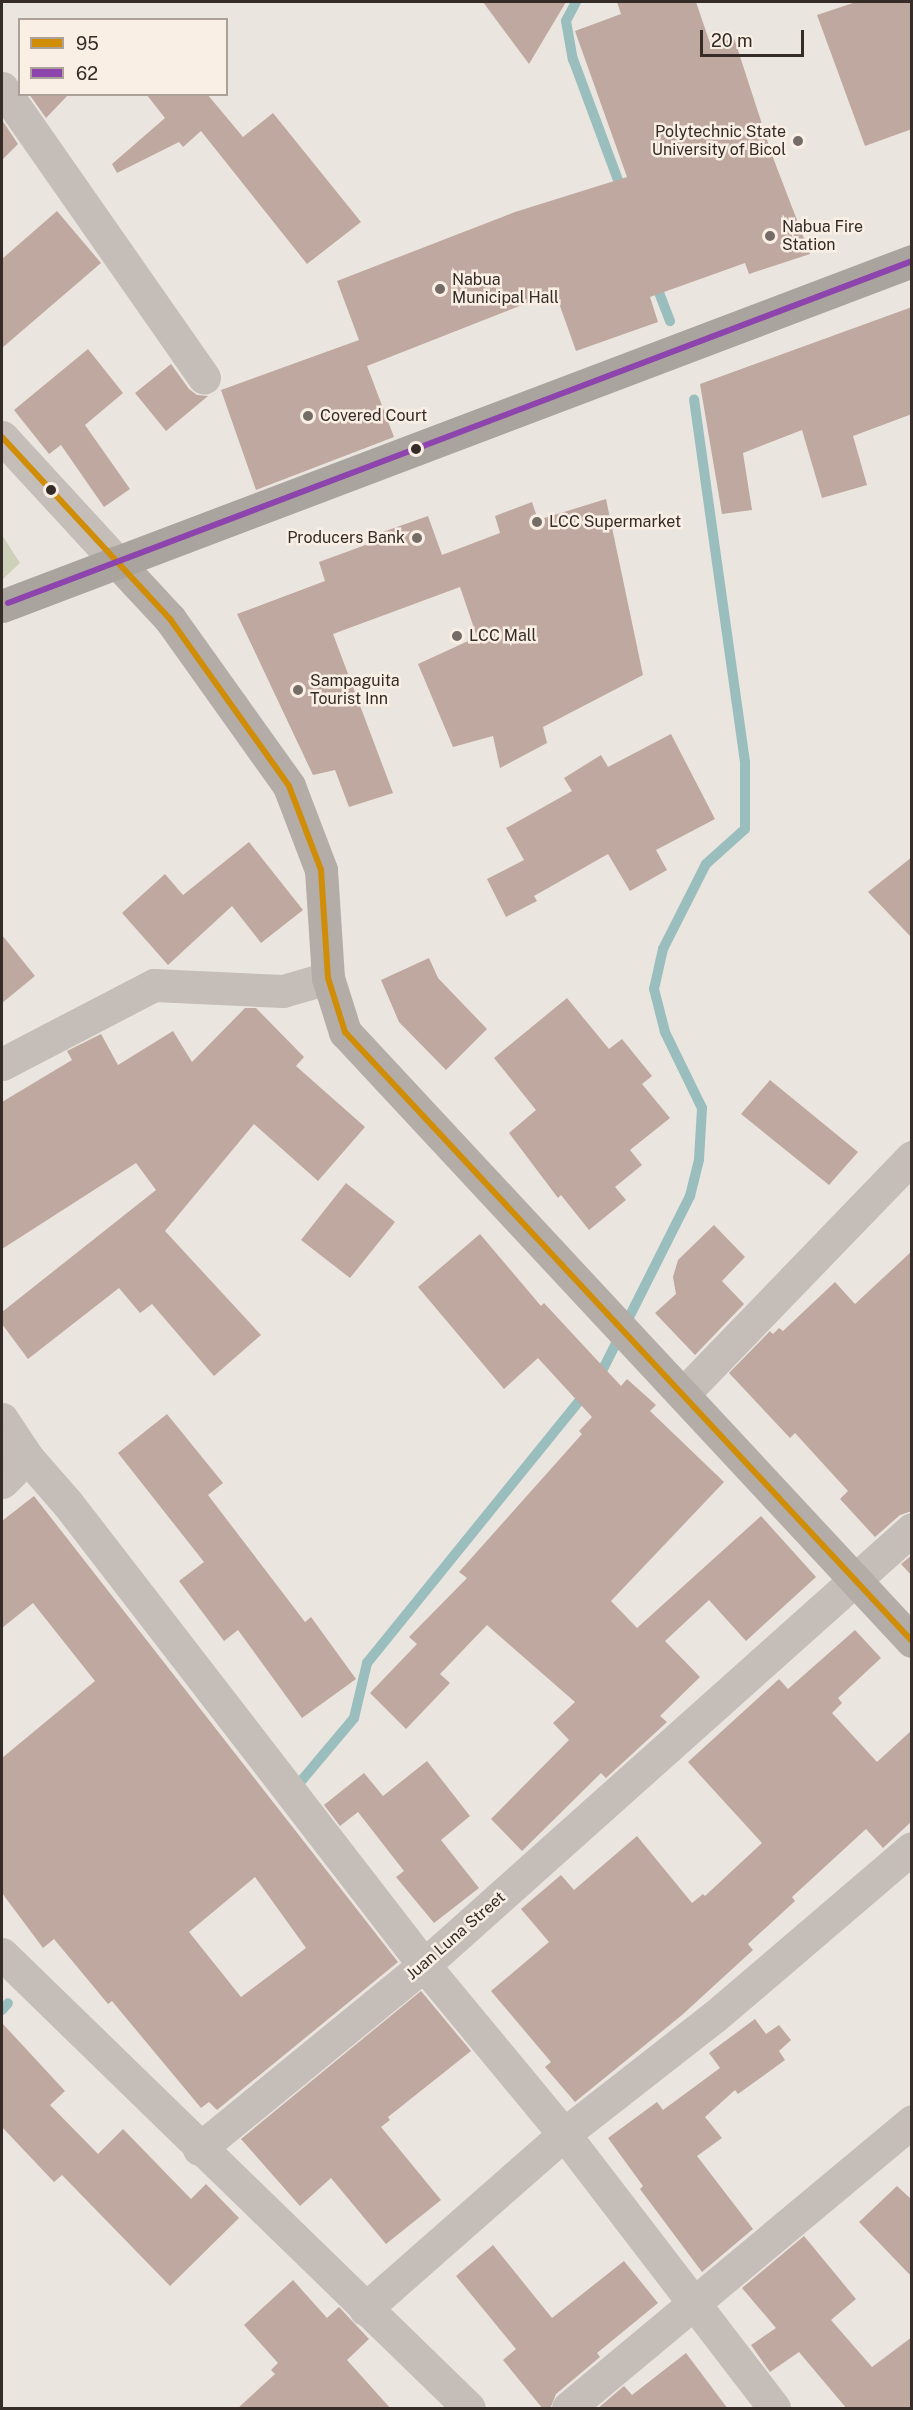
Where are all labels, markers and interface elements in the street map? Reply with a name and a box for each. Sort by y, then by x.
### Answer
legend [18,18,228,96]
scale bar [703,18,806,56]
text: 20 m [711,30,753,51]
text: 95 [76,33,99,54]
text: 62 [76,63,98,84]
place label: Polytechnic State University of Bicol [652,122,786,160]
marker: Polytechnic State University of Bicol [791,134,805,148]
place label: Nabua Fire Station [782,217,863,255]
marker: Nabua Fire Station [763,229,777,243]
place label: Nabua Municipal Hall [452,270,559,308]
marker: Nabua Municipal Hall [433,282,447,296]
place label: Covered Court [320,406,427,426]
marker: Covered Court [301,409,315,423]
unlabelled marker [410,443,422,455]
unlabelled marker [45,484,57,496]
place label: LCC Supermarket [549,512,681,532]
marker: LCC Supermarket [530,515,544,529]
place label: Producers Bank [287,528,405,548]
marker: Producers Bank [410,531,424,545]
place label: LCC Mall [469,626,536,646]
marker: LCC Mall [450,629,464,643]
place label: Sampaguita Tourist Inn [310,671,400,709]
marker: Sampaguita Tourist Inn [291,683,305,697]
street label: Juan Luna Street [403,1888,509,1984]

